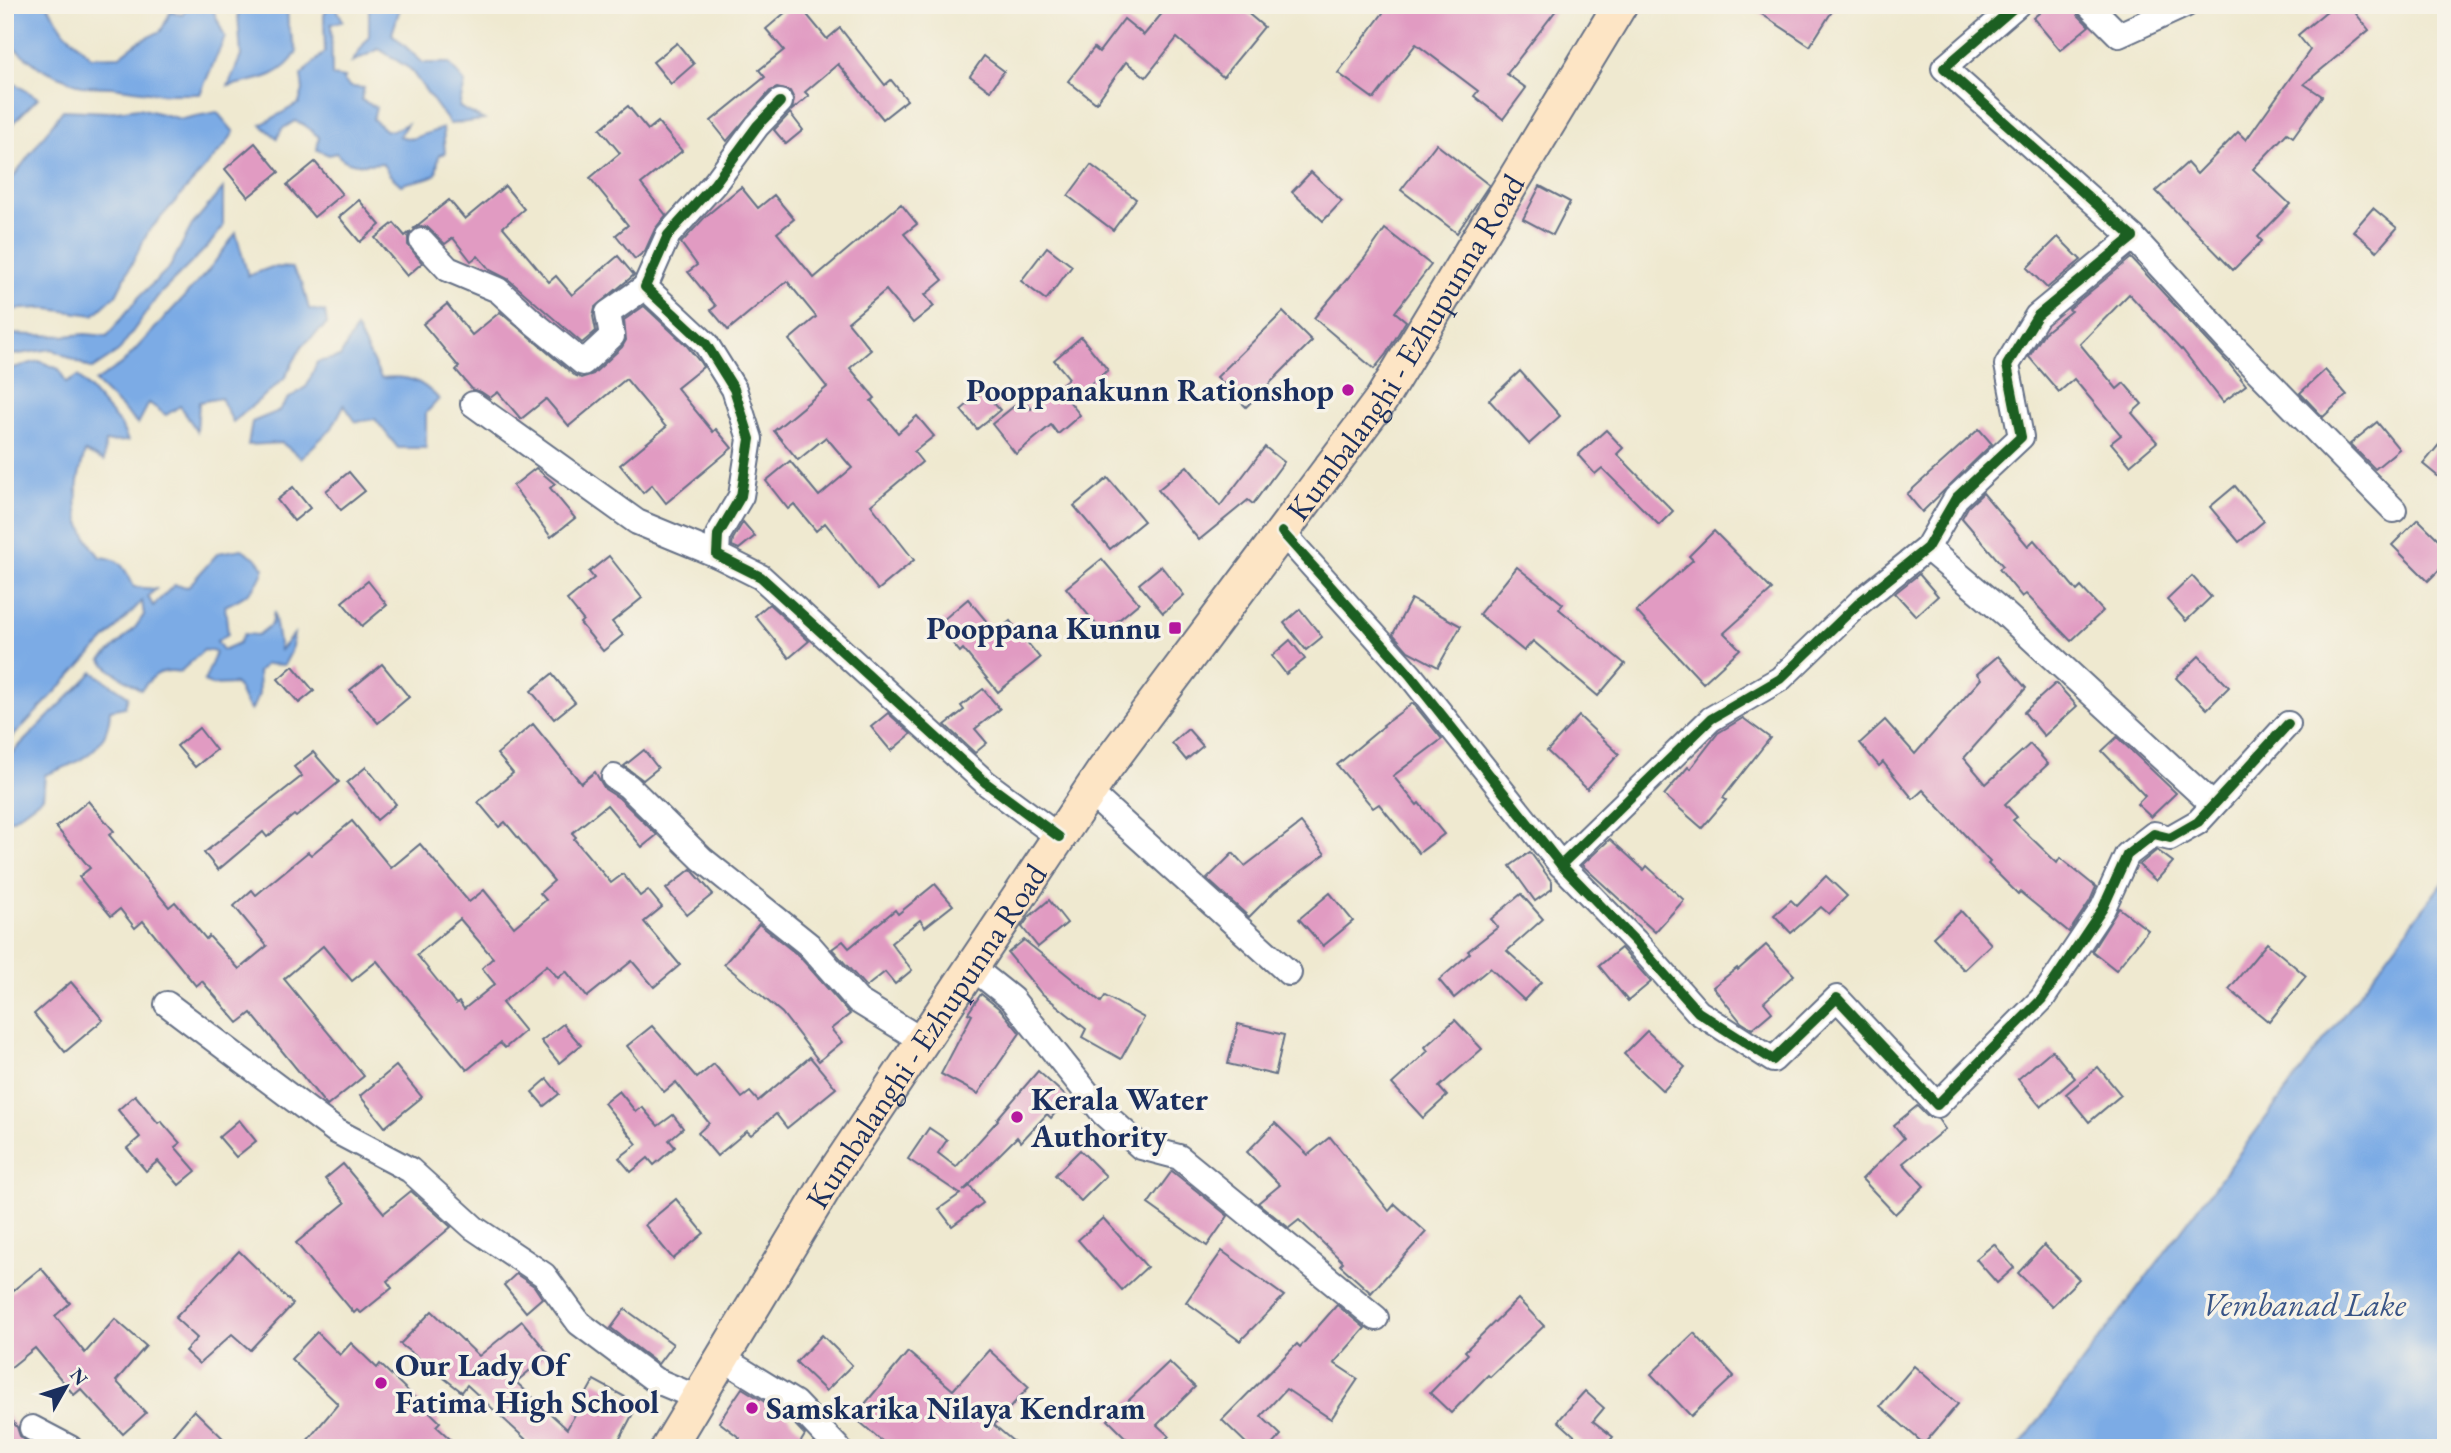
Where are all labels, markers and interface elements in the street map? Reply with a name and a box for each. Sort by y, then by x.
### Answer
street label: Kumbalanghi - Ezhupunna Road [1277,165,1534,529]
place label: Pooppanakunn Rationshop [966,369,1334,411]
marker: Pooppanakunn Rationshop [1340,382,1356,398]
place label: Pooppana Kunnu [926,607,1161,649]
marker: Pooppana Kunnu [1167,620,1183,636]
street label: Kumbalanghi - Ezhupunna Road [796,855,1057,1216]
place label: Kerala Water Authority [1030,1078,1209,1157]
marker: Kerala Water Authority [1009,1109,1025,1125]
water label: Vembanad Lake [2202,1283,2407,1326]
place label: Our Lady Of Fatima High School [395,1344,659,1423]
north arrow [32,1352,102,1422]
text: N [64,1363,94,1391]
marker: Our Lady Of Fatima High School [373,1375,389,1391]
place label: Samskarika Nilaya Kendram [766,1387,1146,1429]
marker: Samskarika Nilaya Kendram [744,1400,760,1416]

